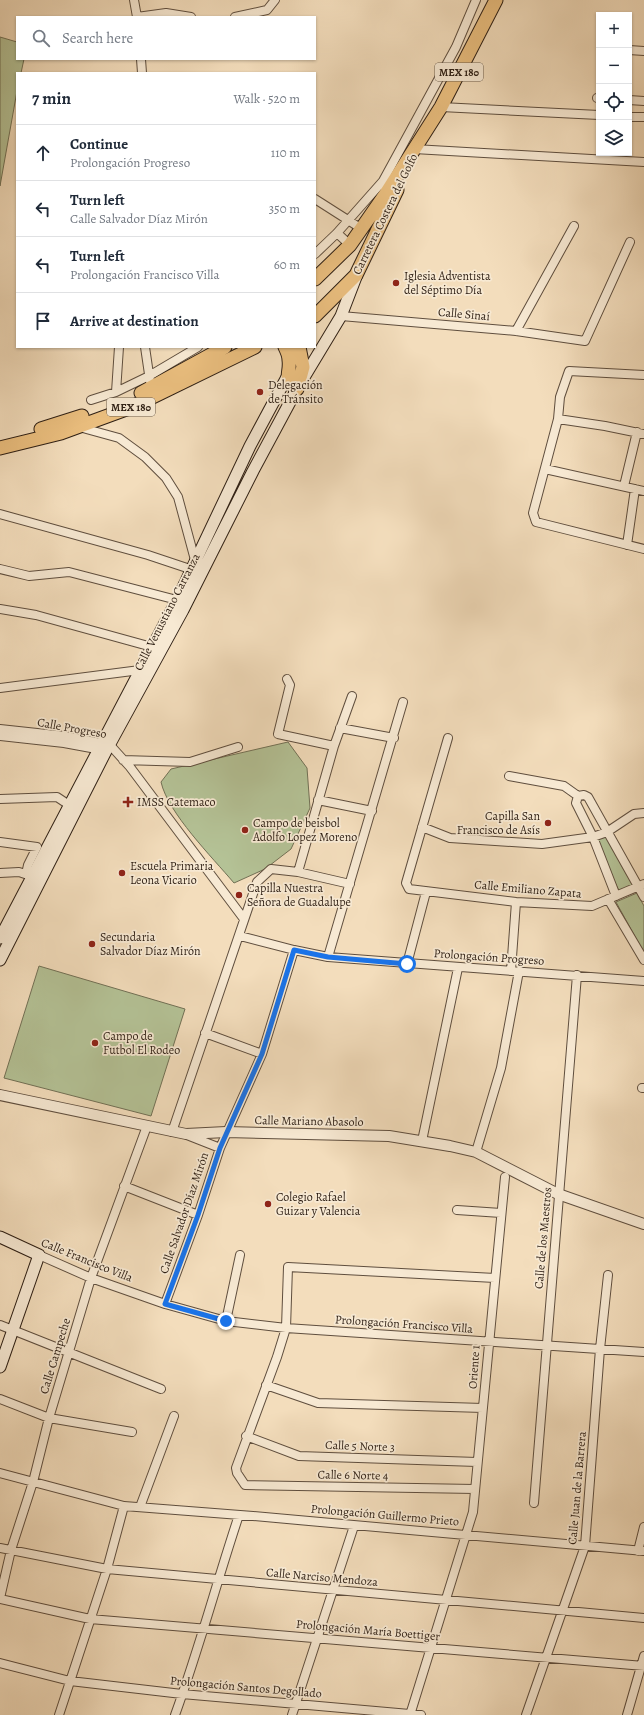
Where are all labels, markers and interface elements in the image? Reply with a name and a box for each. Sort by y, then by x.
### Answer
map controls [596,12,632,156]
button: + [596,12,632,48]
search box [16,16,316,60]
icon: search [30,27,52,49]
text: Search here [62,28,133,48]
button: − [596,48,632,84]
road number: MEX 180 [435,63,483,81]
button: locate [596,84,632,120]
text: 7 min [32,87,71,110]
text: Walk · 520 m [233,90,300,107]
button: layers [596,120,632,156]
text: Continue [70,134,128,154]
icon: ahead [32,142,54,164]
text: 110 m [271,144,300,161]
street label: Carretera Costera del Golfo [349,151,421,277]
text: Prolongación Progreso [70,154,190,171]
text: Turn left [70,190,125,210]
icon: left [32,198,54,220]
text: 350 m [269,200,300,217]
text: Calle Salvador Díaz Mirón [70,210,208,227]
text: Turn left [70,246,125,266]
icon: left [32,254,54,276]
text: 60 m [274,256,300,273]
text: Prolongación Francisco Villa [70,266,220,283]
place label: Iglesia Adventista del Séptimo Día [404,268,491,298]
marker: Iglesia Adventista del Séptimo Día [391,278,401,288]
street label: Calle Sinaí [437,304,491,324]
icon: arrive [32,310,54,332]
text: Arrive at destination [70,311,199,331]
place label: Delegación de Tránsito [268,377,323,407]
marker: Delegación de Tránsito [255,387,265,397]
road number: MEX 180 [107,398,155,416]
street label: Calle Venustiano Carranza [130,550,204,673]
street label: Calle Progreso [36,714,108,742]
place label: IMSS Catemaco [137,794,216,810]
marker: IMSS Catemaco [122,796,134,808]
place label: Capilla San Francisco de Asís [457,808,540,838]
place label: Campo de beisbol Adolfo Lopez Moreno [252,815,357,845]
marker: Capilla San Francisco de Asís [543,818,553,828]
marker: Campo de beisbol Adolfo Lopez Moreno [240,825,250,835]
place label: Escuela Primaria Leona Vicario [130,858,214,888]
marker: Escuela Primaria Leona Vicario [117,868,127,878]
street label: Calle Emiliano Zapata [474,876,583,902]
place label: Capilla Nuestra Señora de Guadalupe [247,880,351,910]
marker: Capilla Nuestra Señora de Guadalupe [234,890,244,900]
place label: Secundaria Salvador Díaz Mirón [100,929,201,959]
marker: Secundaria Salvador Díaz Mirón [87,939,97,949]
street label: Prolongación Progreso [433,945,545,969]
route start [398,955,416,973]
place label: Campo de Futbol El Rodeo [103,1028,180,1058]
marker: Campo de Futbol El Rodeo [90,1038,100,1048]
street label: Calle Mariano Abasolo [254,1112,364,1130]
street label: Calle Salvador Díaz Mirón [156,1150,212,1276]
street label: Calle de los Maestros [531,1186,555,1290]
place label: Colegio Rafael Guizar y Valencia [276,1189,361,1219]
marker: Colegio Rafael Guizar y Valencia [263,1199,273,1209]
street label: Calle Francisco Villa [39,1234,136,1286]
street label: Prolongación Francisco Villa [335,1311,474,1337]
route end [217,1312,235,1330]
street label: Calle Campeche [36,1316,74,1396]
street label: Oriente 1 [464,1344,484,1390]
street label: Calle Juan de la Barrera [564,1430,590,1545]
street label: Calle 5 Norte 3 [325,1437,395,1455]
street label: Calle 6 Norte 4 [317,1466,389,1484]
street label: Prolongación Guillermo Prieto [310,1501,460,1529]
street label: Calle Narciso Mendoza [265,1564,379,1590]
street label: Prolongación María Boettiger [295,1616,441,1644]
street label: Prolongación Santos Degollado [169,1672,323,1702]

